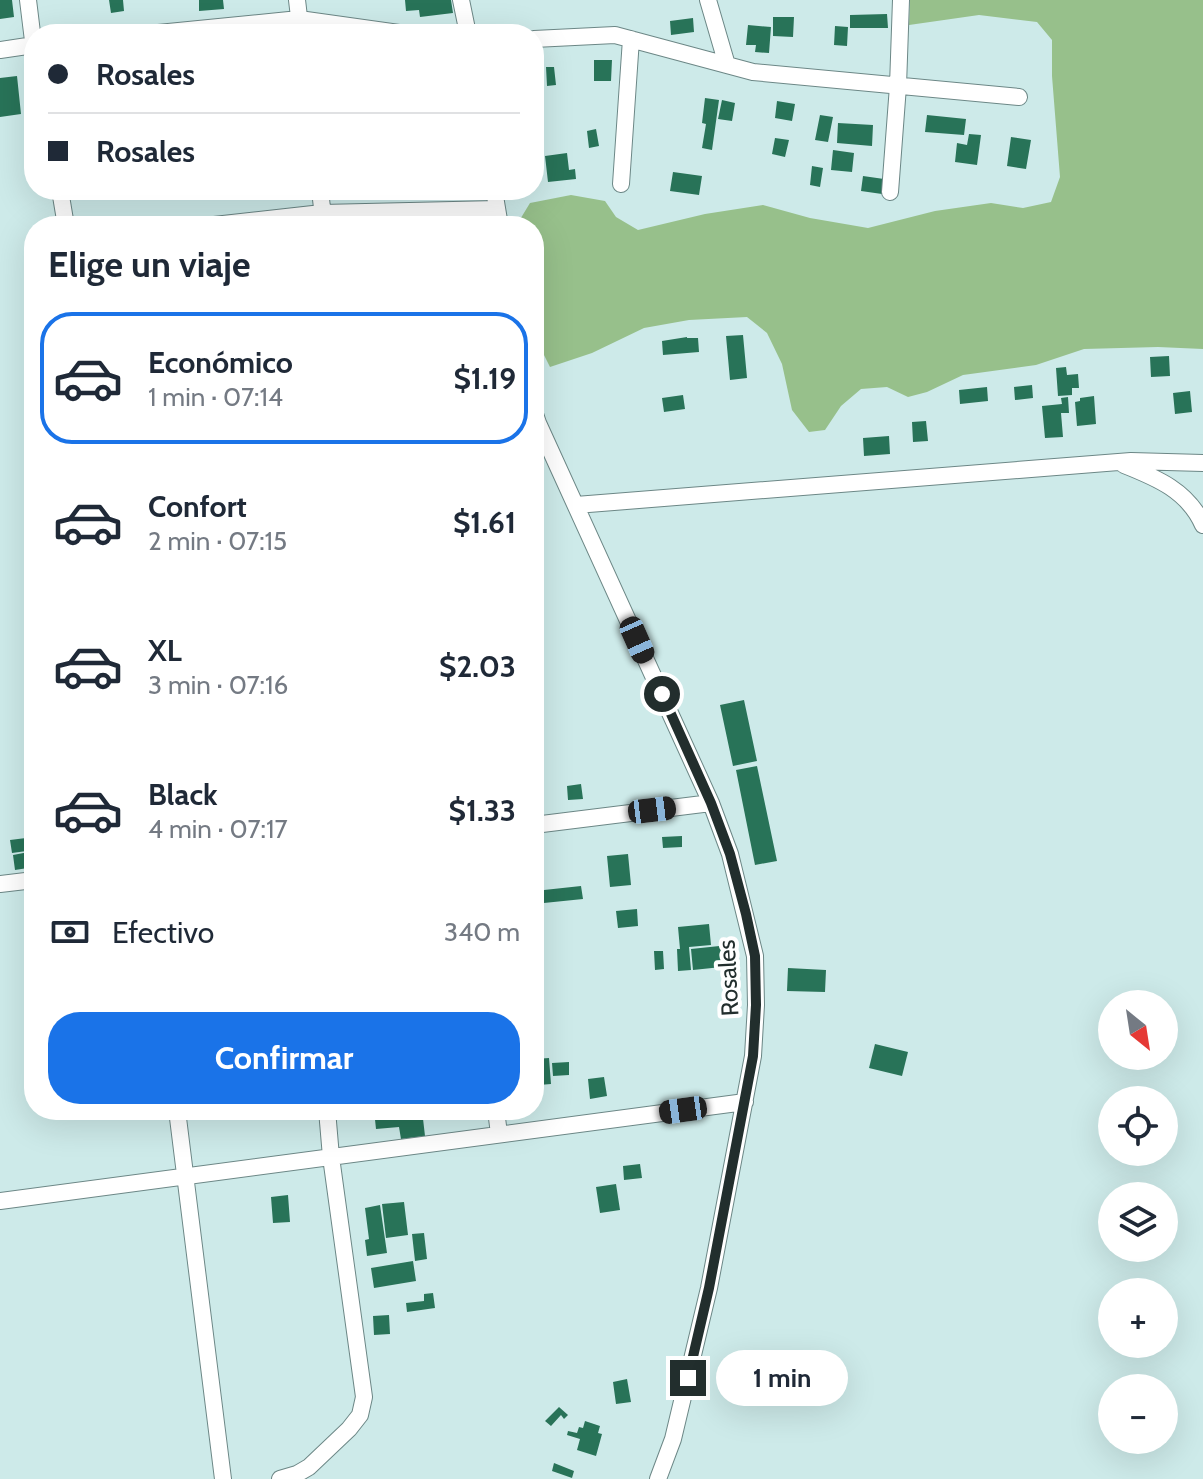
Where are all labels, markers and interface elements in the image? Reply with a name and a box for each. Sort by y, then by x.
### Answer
text: Rosales [96,56,195,93]
text: Rosales [96,133,195,170]
text: Elige un viaje [48,242,251,286]
icon: car [52,342,124,414]
text: Económico [148,344,293,381]
text: $1.19 [453,360,516,397]
text: 1 min · 07:14 [148,381,283,413]
icon: car [52,486,124,558]
text: Confort [148,488,247,525]
text: $1.61 [453,504,516,541]
text: 2 min · 07:15 [148,525,287,557]
car [616,613,658,667]
icon: car [52,630,124,702]
text: XL [148,632,182,669]
text: $2.03 [439,648,516,685]
text: 3 min · 07:16 [148,669,288,701]
route start [644,676,680,712]
icon: car [52,774,124,846]
text: Black [148,776,218,813]
text: $1.33 [449,792,516,829]
car [627,795,677,825]
text: 4 min · 07:17 [148,813,288,845]
icon: cash [48,910,92,954]
text: Efectivo [112,914,214,951]
text: 340 m [444,916,520,948]
street label: Rosales [712,939,744,1017]
north arrow [1098,990,1178,1070]
map controls [1098,990,1178,1454]
button: Confirmar [48,1012,520,1104]
button: locate [1098,1086,1178,1166]
car [658,1095,708,1125]
button: layers [1098,1182,1178,1262]
button: + [1098,1278,1178,1358]
callout: 1 min [716,1350,848,1406]
route end [670,1360,706,1396]
text: 1 min [753,1362,811,1394]
button: − [1098,1374,1178,1454]

